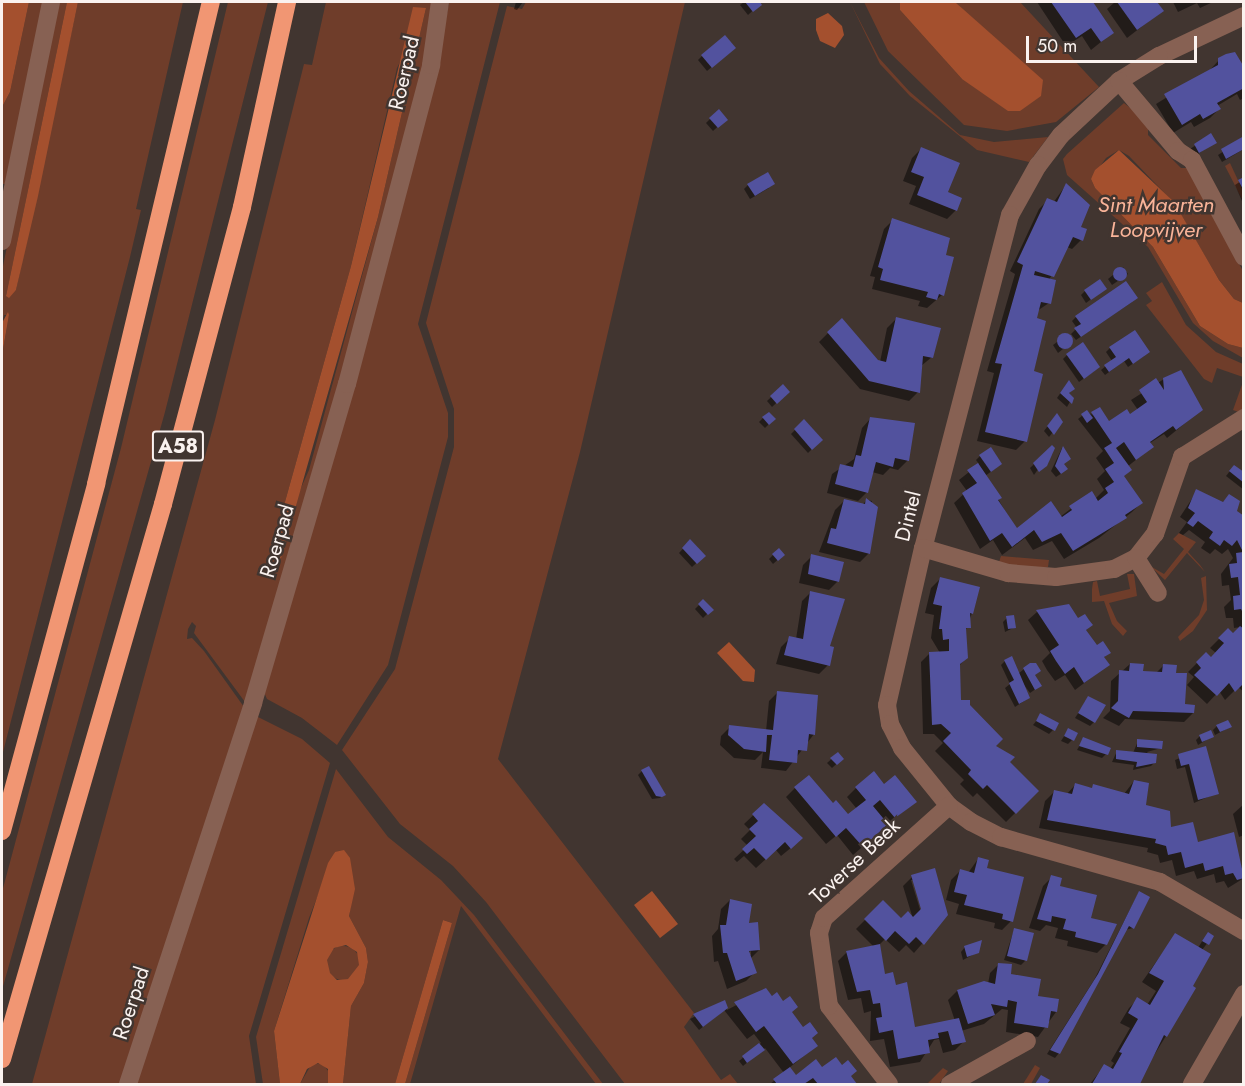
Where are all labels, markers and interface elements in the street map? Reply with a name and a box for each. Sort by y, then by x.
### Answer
scale bar [1029,24,1200,62]
street label: Roerpad [383,33,425,113]
text: 50 m [1037,33,1077,59]
water label: Sint Maarten Loopvijver [1098,191,1214,242]
road number: A58 [151,429,205,463]
street label: Dintel [890,488,926,544]
street label: Roerpad [255,501,299,581]
street label: Toverse Beek [805,813,905,909]
street label: Roerpad [107,963,155,1043]

